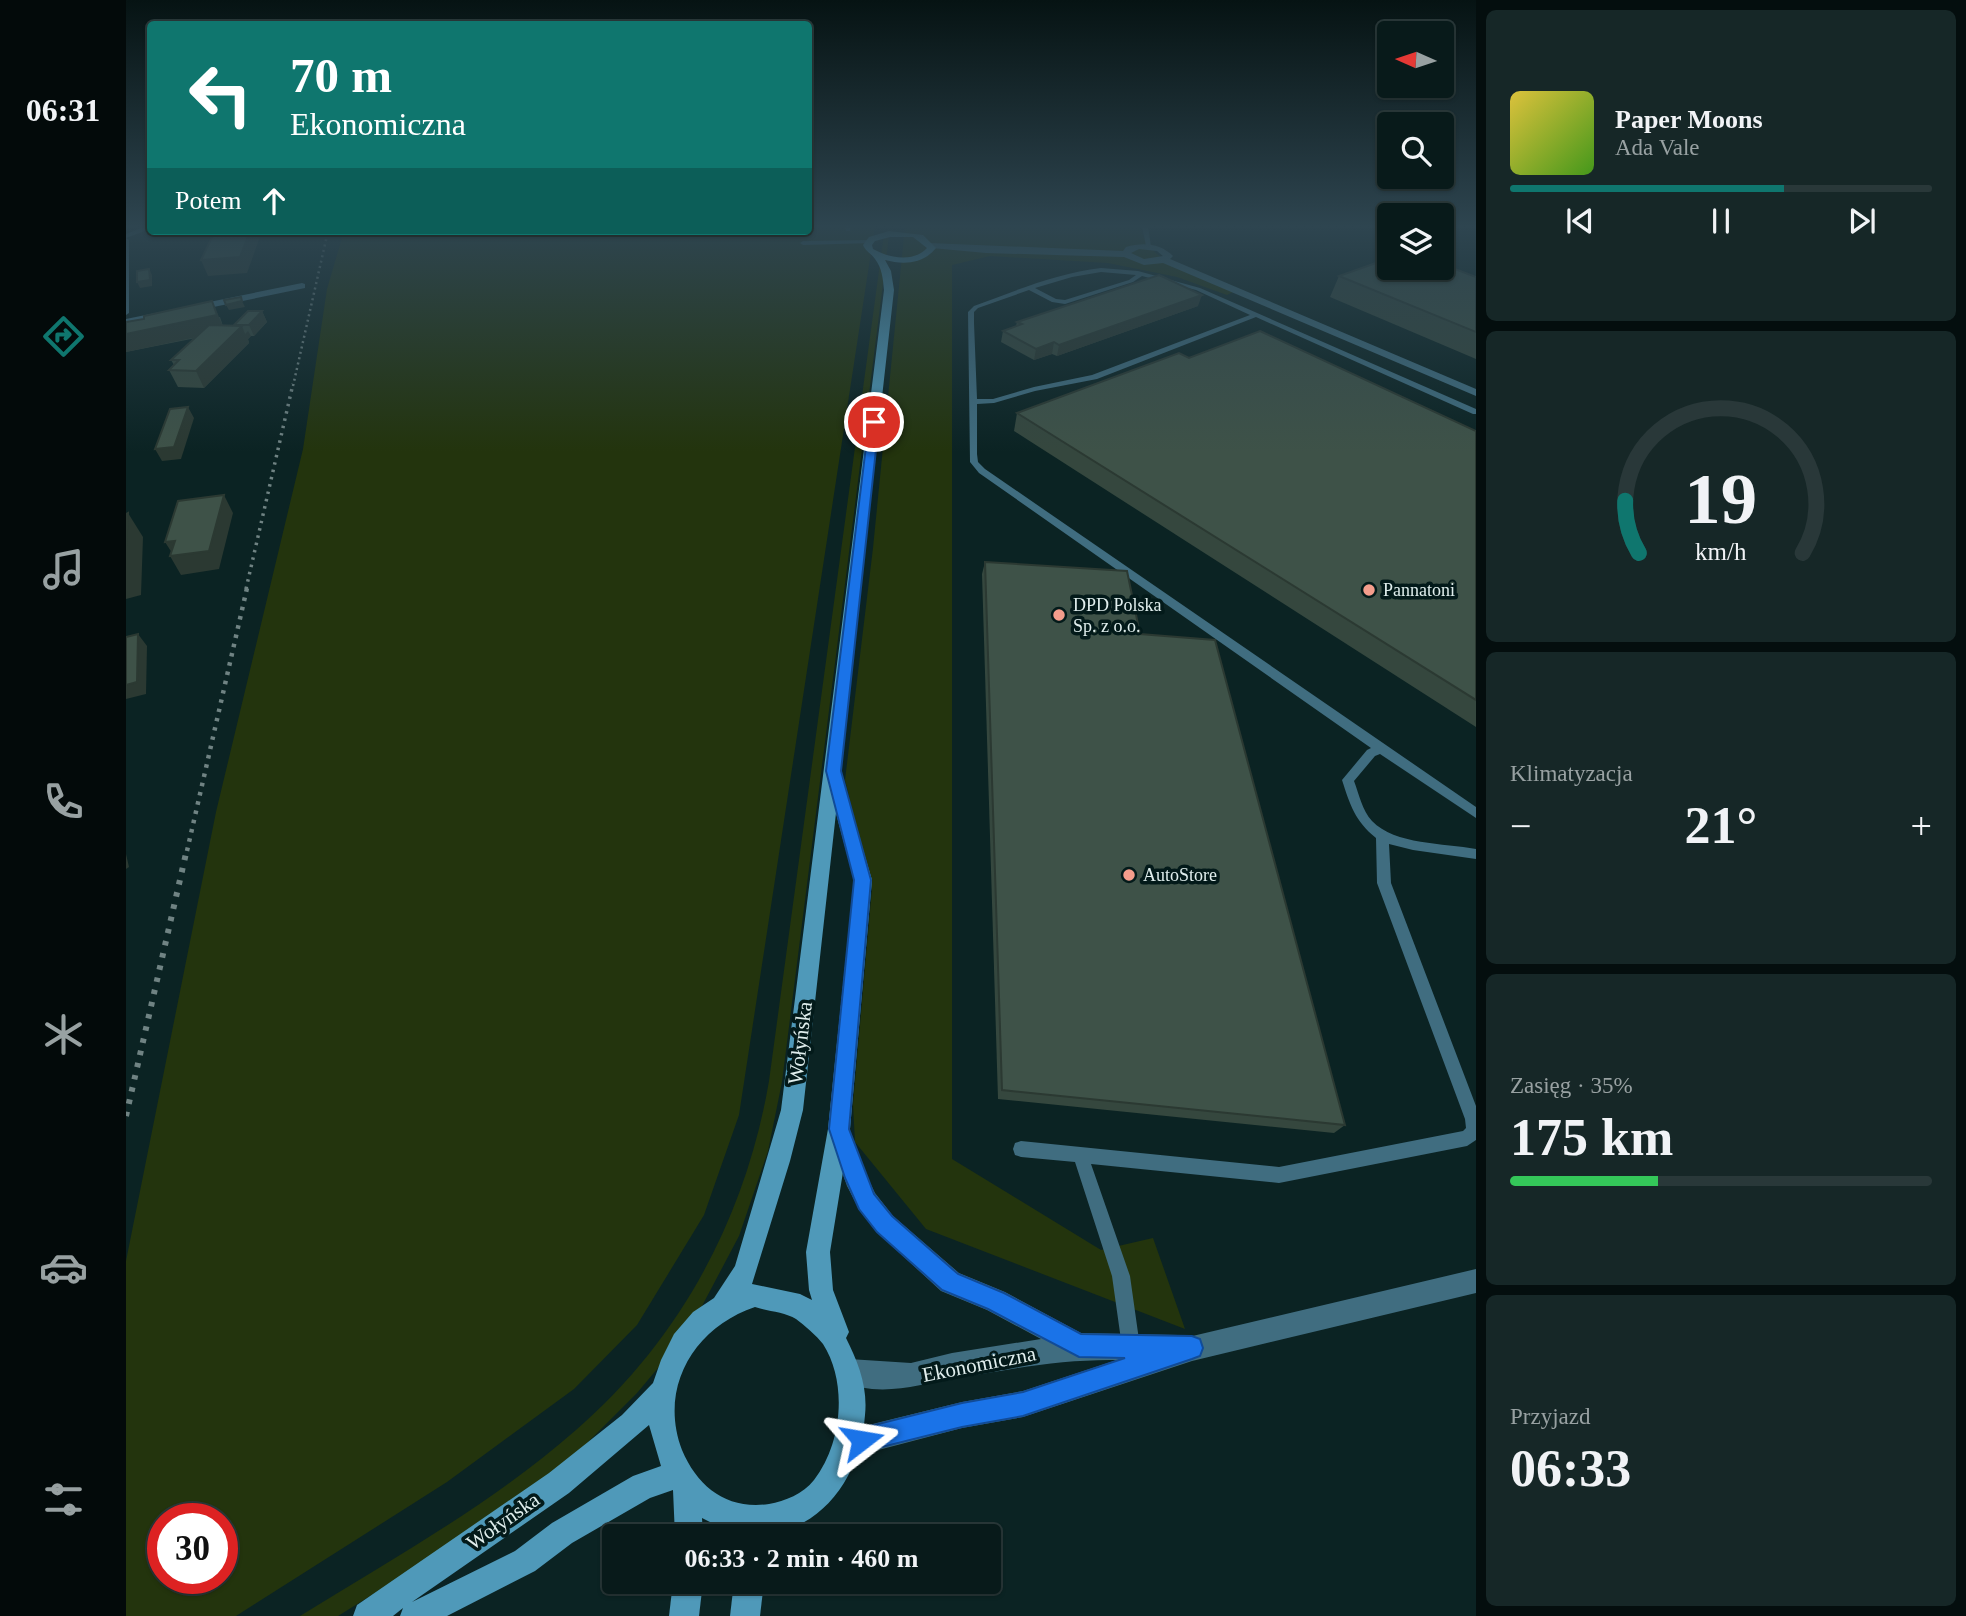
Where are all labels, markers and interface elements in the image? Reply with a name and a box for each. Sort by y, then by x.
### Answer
north arrow [1377,21,1454,98]
map controls [1377,21,1454,280]
text: 70 m [290,48,392,103]
icon: left [175,49,266,140]
text: 06:31 [26,92,100,128]
text: Paper Moons [1615,105,1763,134]
text: Ekonomiczna [290,106,466,142]
button: search [1377,112,1454,189]
text: Ada Vale [1615,135,1700,160]
icon: ahead [255,182,293,220]
text: Potem [175,186,241,215]
icon: previous [1561,202,1599,240]
icon: pause [1702,202,1740,240]
icon: next [1843,202,1881,240]
button: layers [1377,203,1454,280]
icon: directions [39,312,88,361]
pin [844,392,904,452]
icon: arrive [855,403,893,441]
text: 19 [1685,458,1757,539]
text: km/h [1695,538,1747,565]
icon: music [39,545,88,594]
place label: Pannatoni [1383,580,1455,600]
marker: Pannatoni [1361,582,1377,598]
place label: DPD Polska Sp. z o.o. [1073,595,1162,636]
marker: DPD Polska Sp. z o.o. [1051,607,1067,623]
text: Klimatyzacja [1510,761,1633,786]
icon: phone [39,777,88,826]
text: 21° [1685,797,1757,854]
text: − [1510,805,1531,847]
text: + [1911,805,1932,847]
place label: AutoStore [1143,865,1217,885]
marker: AutoStore [1121,867,1137,883]
street label: Wołyńska [783,999,817,1086]
icon: climate [39,1010,88,1059]
text: Zasięg · 35% [1510,1073,1633,1098]
text: 175 km [1510,1109,1673,1166]
icon: car [39,1243,88,1292]
street label: Ekonomiczna [920,1341,1039,1387]
position arrow [825,1403,899,1477]
text: Przyjazd [1510,1404,1590,1429]
text: 06:33 [1510,1440,1631,1497]
icon: filters [39,1475,88,1524]
street label: Wołyńska [462,1487,545,1555]
speed limit sign: 30 [147,1503,238,1594]
text: 06:33 · 2 min · 460 m [685,1544,919,1573]

